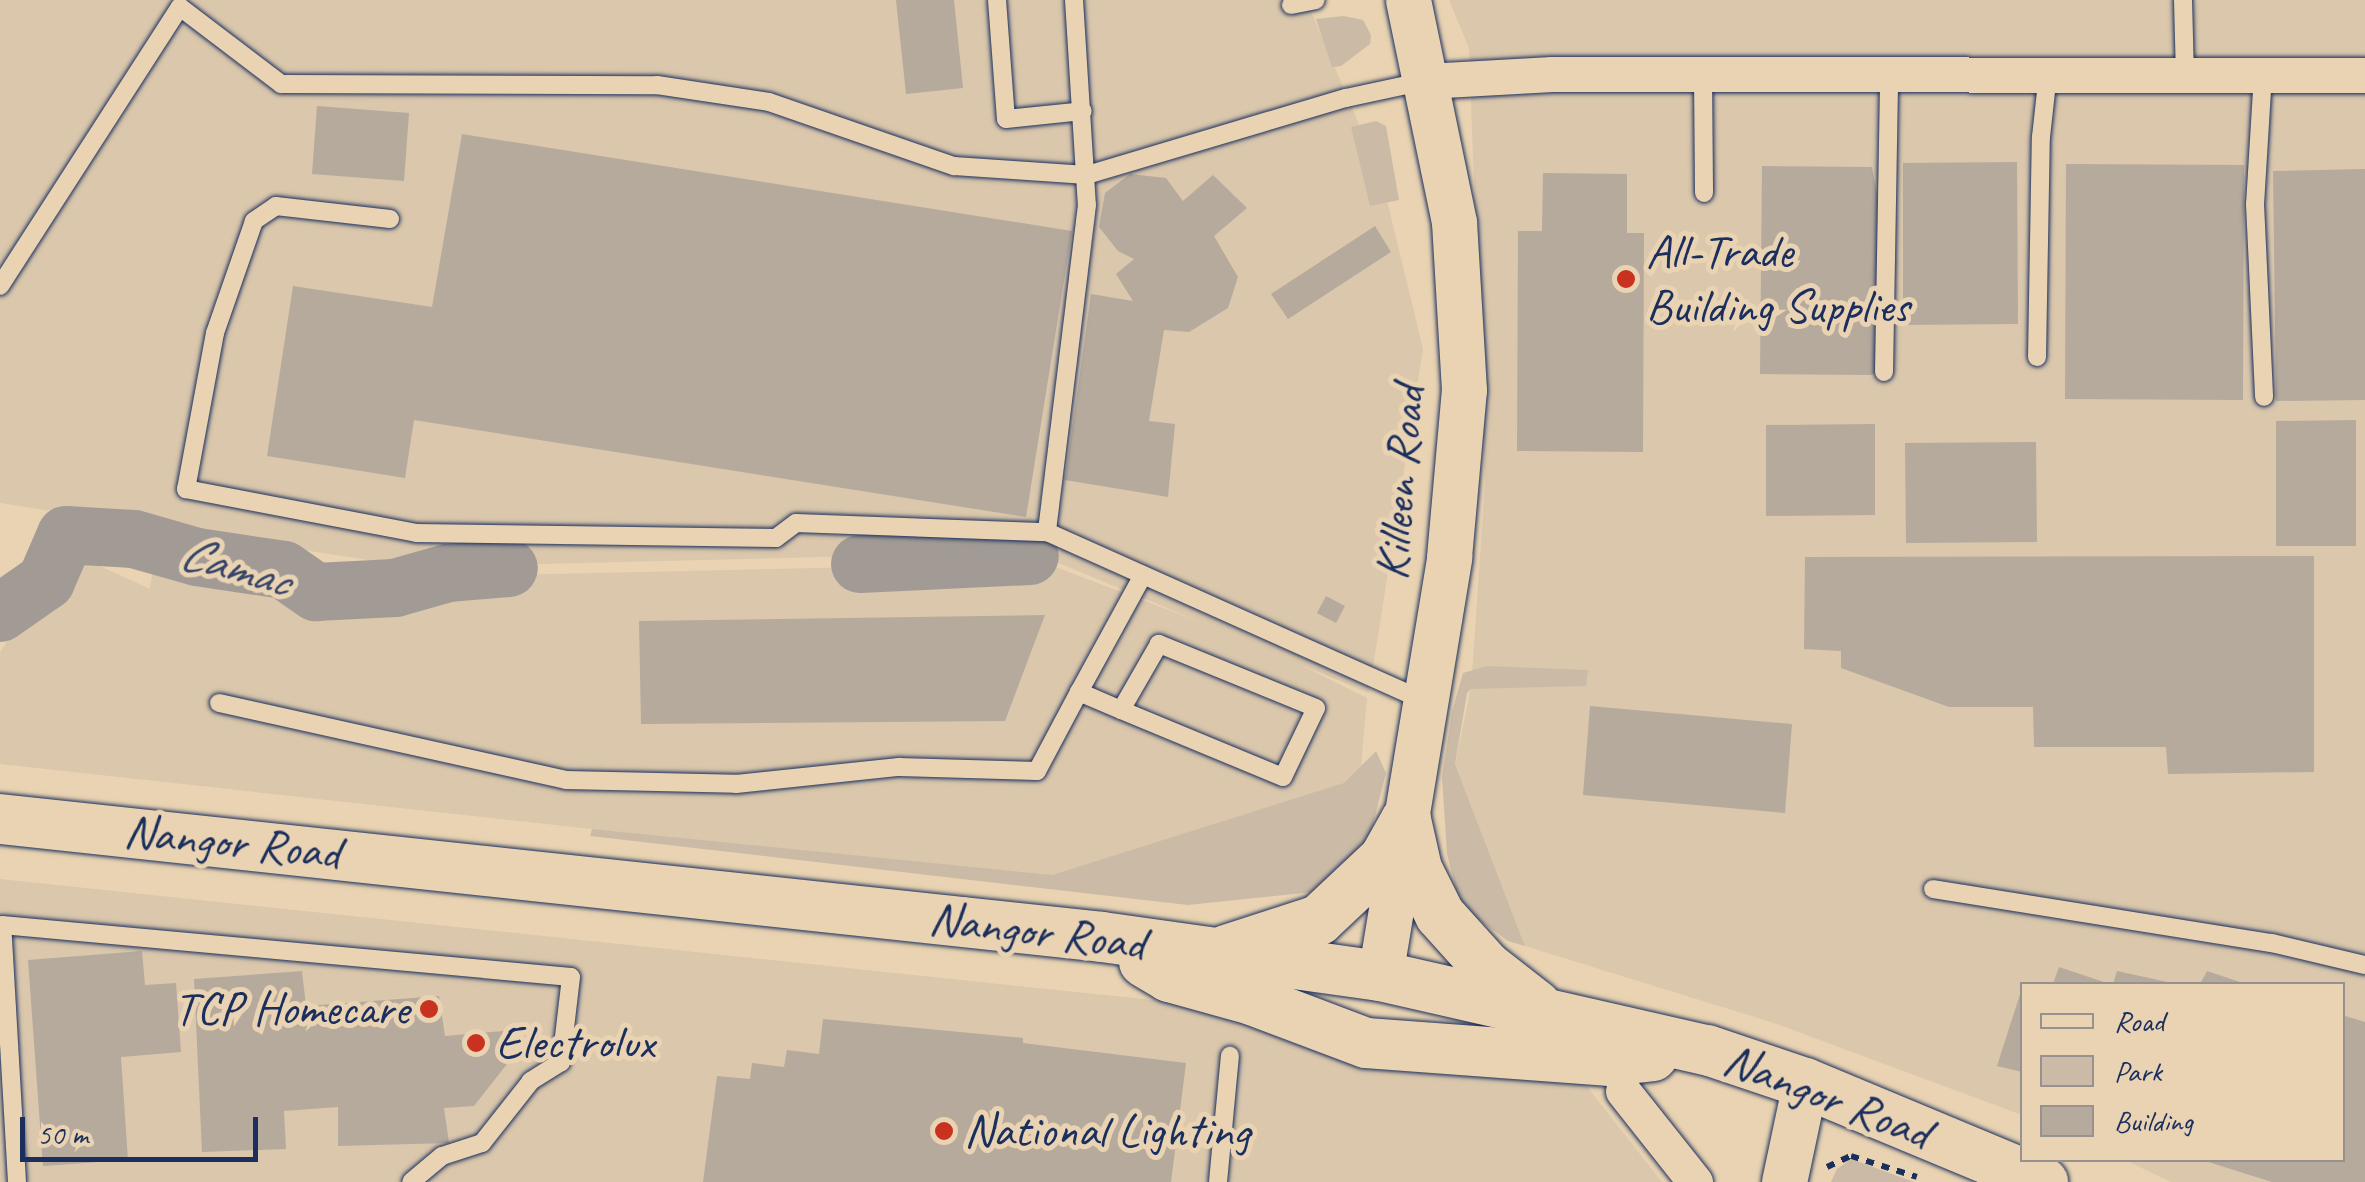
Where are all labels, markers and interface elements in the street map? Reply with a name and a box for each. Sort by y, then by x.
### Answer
place label: All-Trade Building Supplies [1646,222,1909,335]
marker: All-Trade Building Supplies [1615,268,1637,290]
street label: Killeen Road [1363,384,1437,582]
water label: Camac [173,522,297,610]
street label: Nangor Road [122,802,342,882]
street label: Nangor Road [927,889,1147,973]
place label: TCP Homecare [174,980,409,1038]
legend [2020,982,2345,1162]
marker: TCP Homecare [418,998,440,1020]
text: Road [2114,1002,2164,1040]
place label: Electrolux [496,1014,654,1072]
street label: Nangor Road [1717,1031,1937,1161]
marker: Electrolux [465,1032,487,1054]
text: Park [2114,1052,2162,1090]
scale bar [25,1097,262,1159]
place label: National Lighting [964,1102,1250,1160]
text: Building [2114,1102,2193,1140]
text: 50 m [37,1115,88,1153]
marker: National Lighting [933,1120,955,1142]

